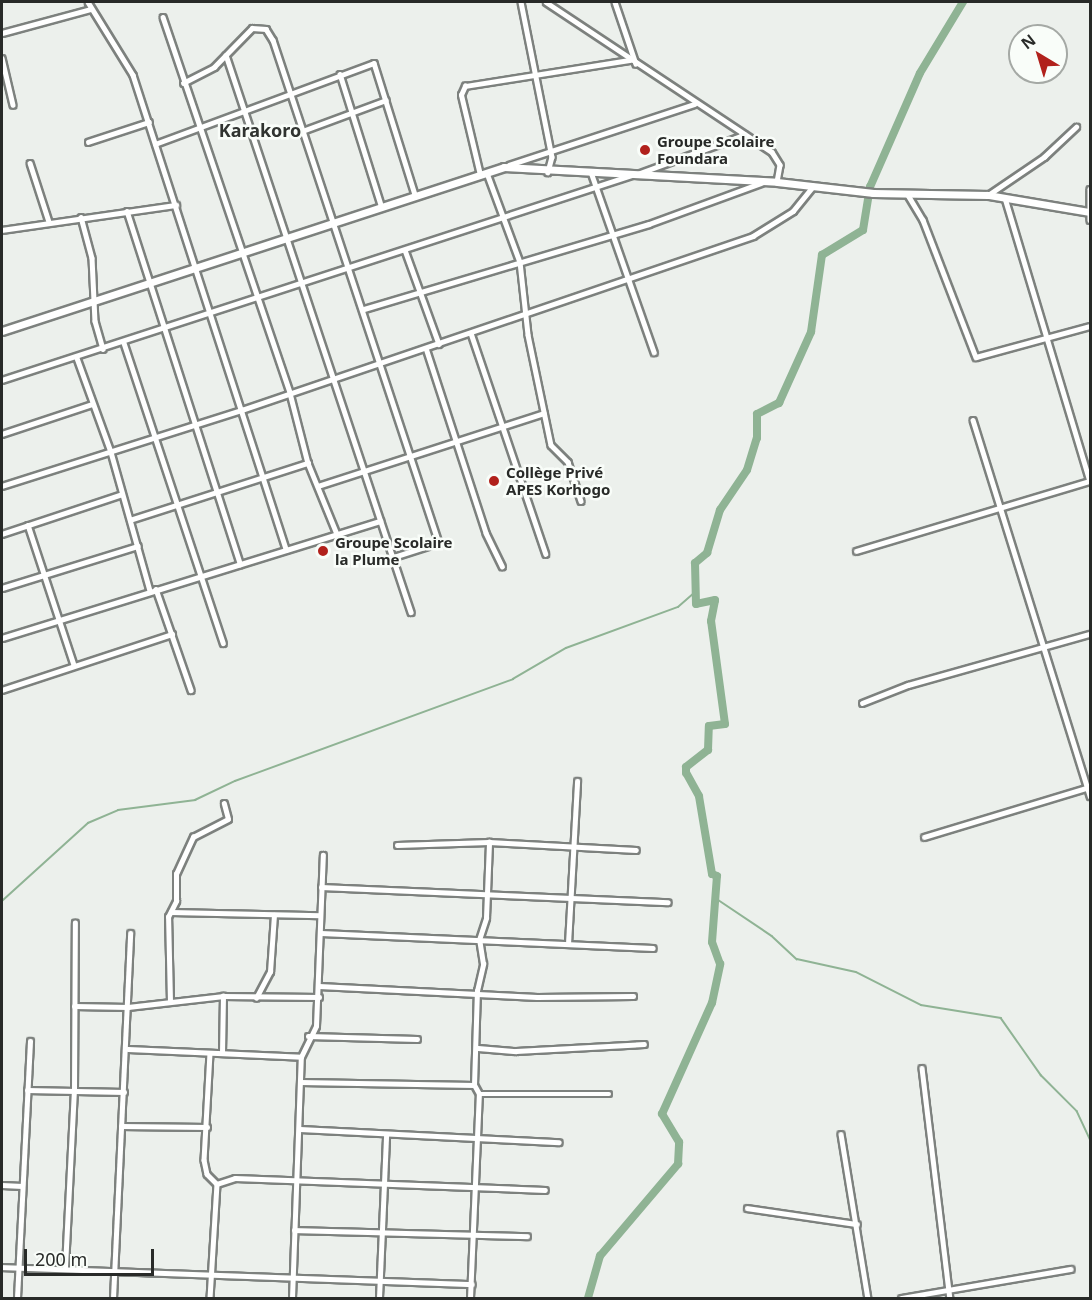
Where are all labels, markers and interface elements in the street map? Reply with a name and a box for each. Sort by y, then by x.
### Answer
north arrow [1008,24,1068,84]
text: N [1016,29,1040,54]
district label: Karakoro [219,119,301,141]
place label: Groupe Scolaire Foundara [657,132,774,167]
marker: Groupe Scolaire Foundara [638,143,652,157]
place label: Collège Privé APES Korhogo [506,463,610,498]
marker: Collège Privé APES Korhogo [487,474,501,488]
place label: Groupe Scolaire la Plume [335,533,452,568]
marker: Groupe Scolaire la Plume [316,544,330,558]
scale bar [27,1237,158,1275]
text: 200 m [35,1247,87,1271]

